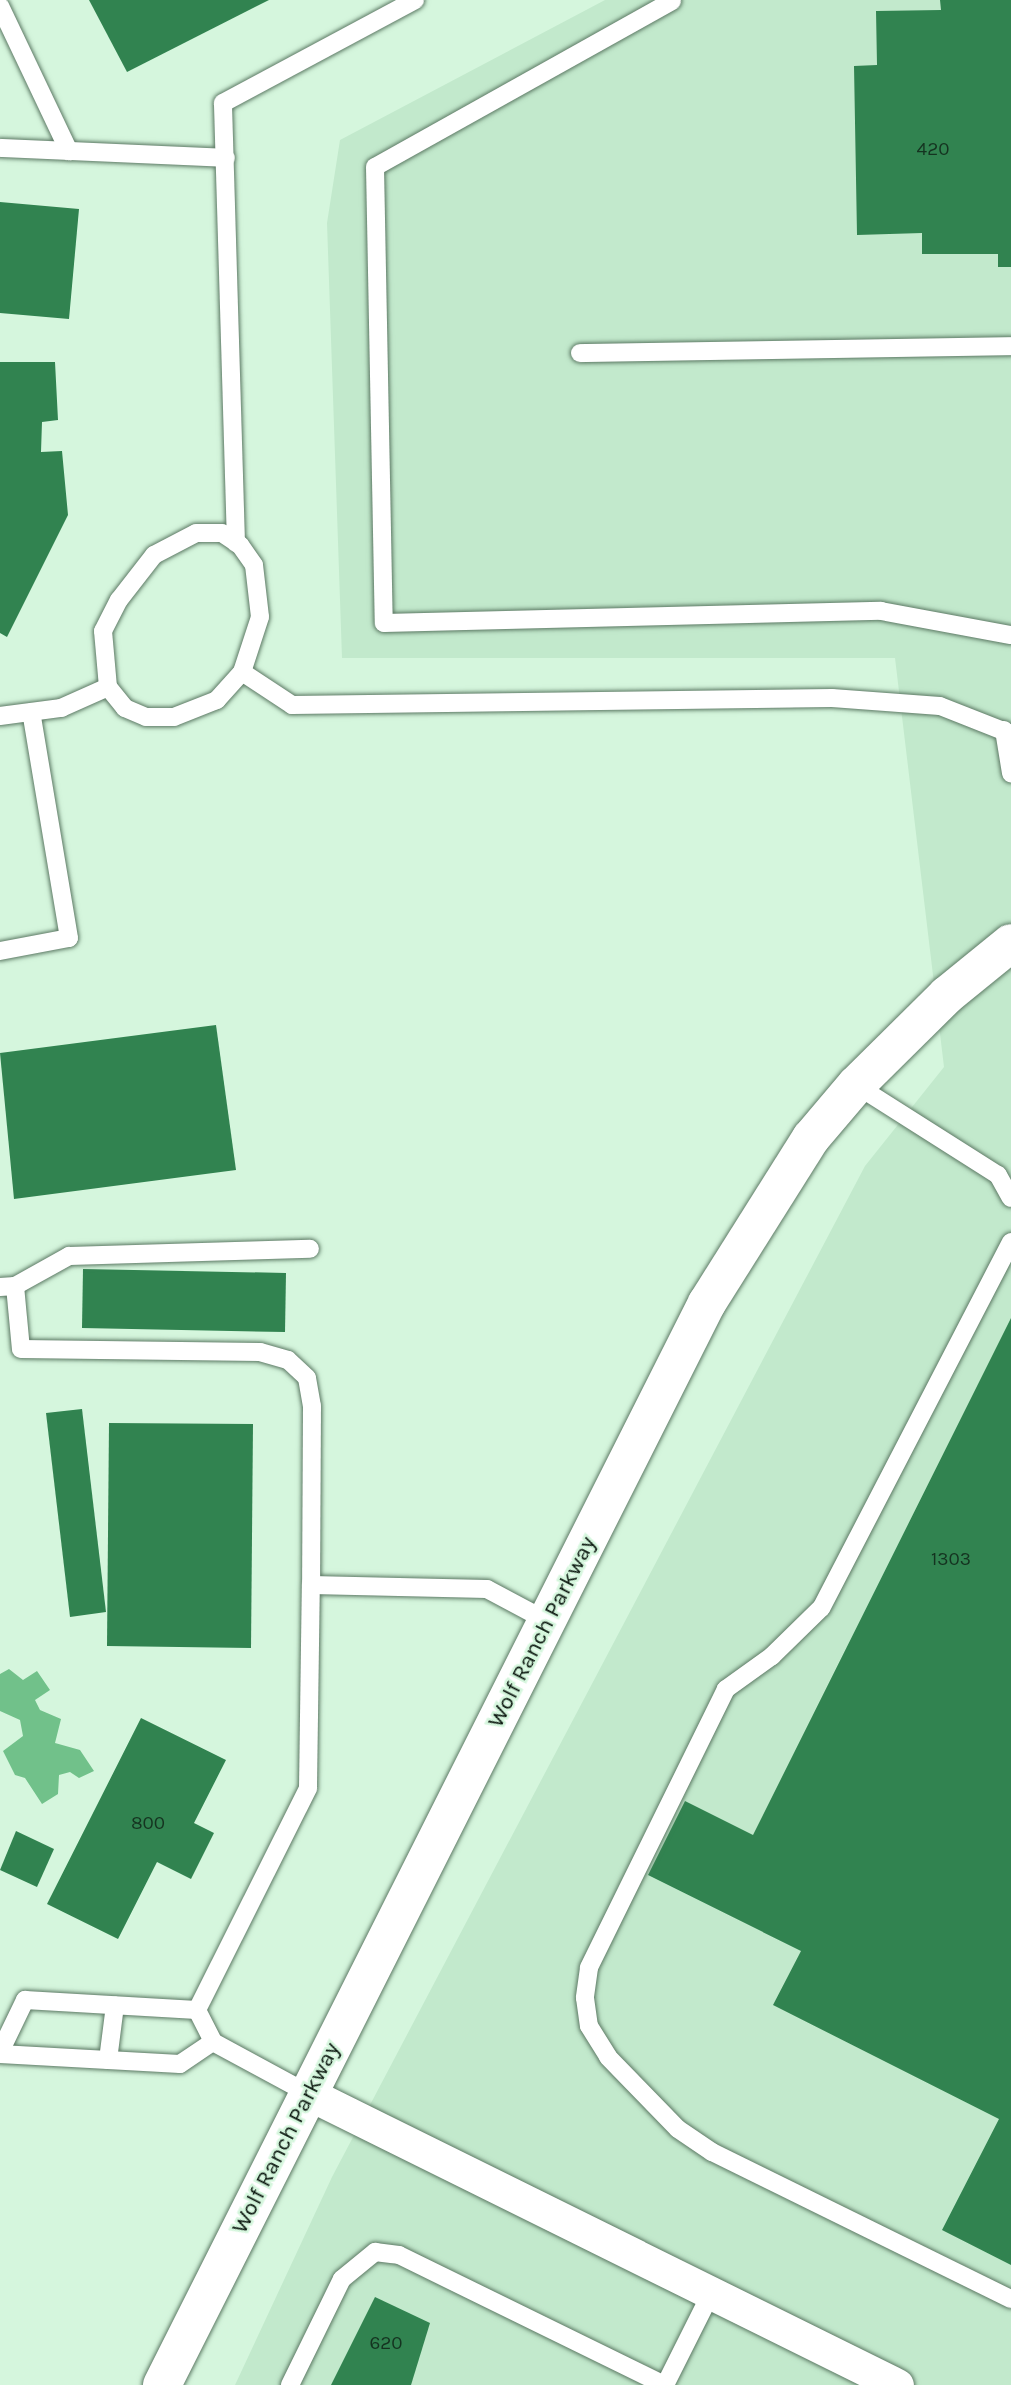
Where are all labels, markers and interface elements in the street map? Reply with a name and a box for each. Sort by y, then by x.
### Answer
house number: 420 [917,139,949,161]
street label: Wolf Ranch Parkway [482,1532,602,1732]
house number: 1303 [931,1549,971,1571]
house number: 800 [131,1813,165,1835]
street label: Wolf Ranch Parkway [226,2038,346,2238]
house number: 620 [369,2333,403,2355]

